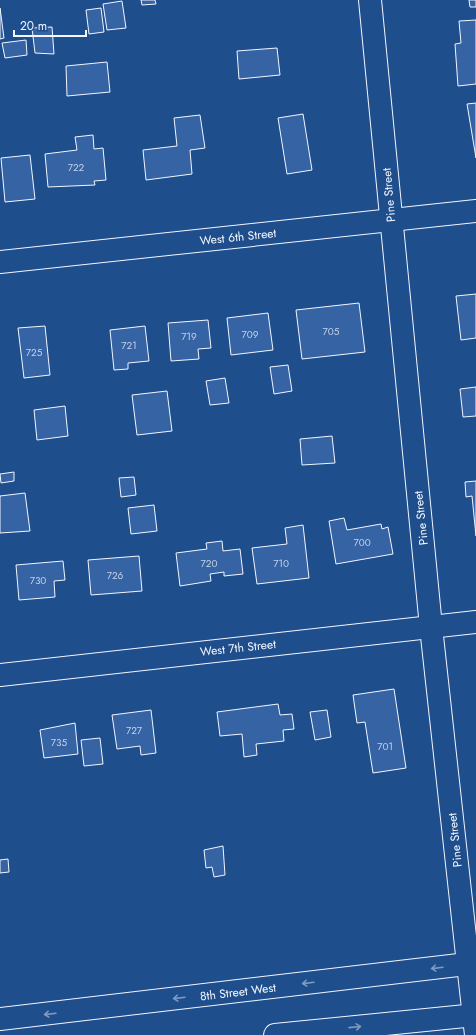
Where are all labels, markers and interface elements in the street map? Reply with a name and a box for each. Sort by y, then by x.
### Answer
scale bar [14,12,86,38]
text: 20 m [20,17,47,35]
house number: 722 [68,160,85,175]
street label: Pine Street [378,167,400,223]
street label: West 6th Street [199,224,277,250]
house number: 705 [323,324,340,339]
house number: 709 [241,327,259,342]
house number: 719 [181,329,197,344]
house number: 721 [121,338,137,353]
house number: 725 [26,345,43,360]
street label: Pine Street [409,490,433,546]
house number: 700 [353,535,371,550]
house number: 720 [201,556,217,571]
house number: 710 [273,556,289,571]
house number: 726 [107,568,124,583]
house number: 730 [30,573,46,588]
street label: West 7th Street [199,635,277,661]
house number: 727 [126,723,143,738]
house number: 735 [51,735,68,750]
house number: 701 [377,739,393,754]
street label: Pine Street [443,812,467,868]
one-way arrow [431,964,444,972]
street label: 8th Street West [199,978,277,1006]
one-way arrow [302,980,315,987]
one-way arrow [173,995,186,1002]
one-way arrow [44,1010,57,1017]
one-way arrow [349,1023,362,1030]

